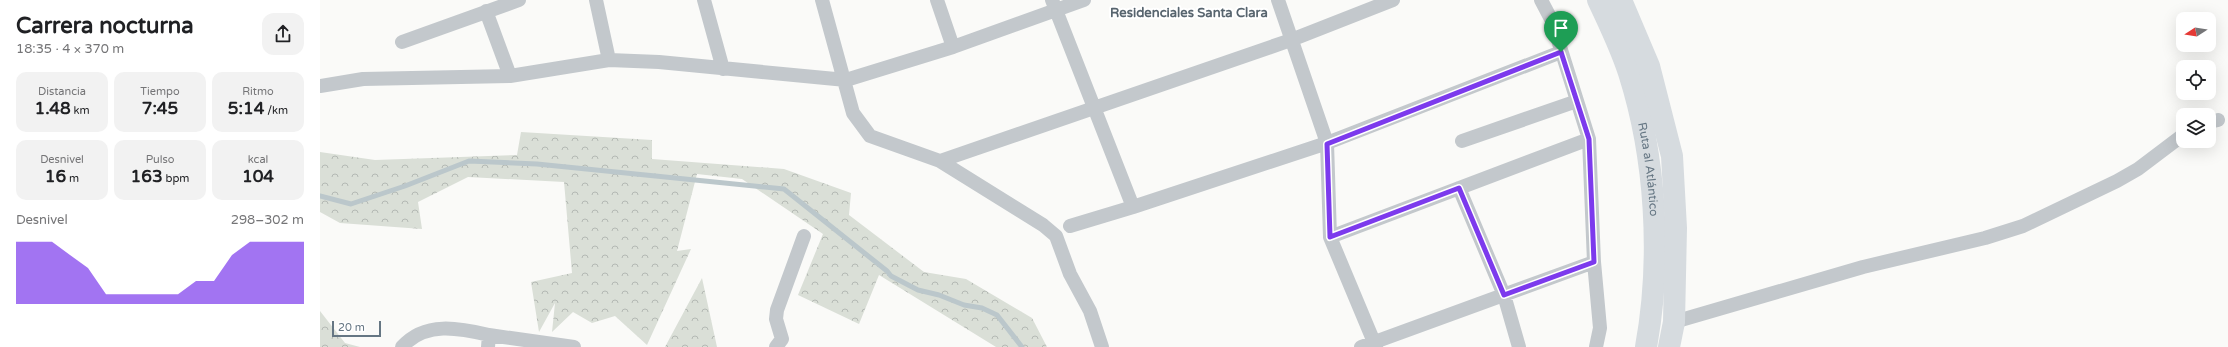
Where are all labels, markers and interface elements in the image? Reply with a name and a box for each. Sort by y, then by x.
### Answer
district label: Residenciales Santa Clara [1110,5,1268,21]
pin [1544,11,1578,52]
north arrow [2176,12,2216,52]
map controls [2176,12,2216,148]
text: Carrera nocturna [16,13,194,39]
button: share [262,13,304,55]
icon: arrive [1550,17,1572,39]
text: 18:35 · 4 × 370 m [16,41,124,57]
button: locate [2176,60,2216,100]
text: Distancia [38,85,86,98]
text: Tiempo [140,85,180,98]
text: Ritmo [242,85,274,98]
text: 1.48 [34,98,71,119]
text: 7:45 [142,98,178,119]
text: 5:14 [228,98,264,119]
text: km [71,104,90,117]
text: /km [264,104,288,117]
button: layers [2176,108,2216,148]
street label: Ruta al Atlántico [1635,121,1661,217]
text: Desnivel [40,153,84,166]
text: Pulso [146,153,174,166]
text: kcal [248,153,268,166]
text: 16 [45,166,66,187]
text: 163 [131,166,163,187]
text: 104 [242,166,274,187]
text: m [66,172,79,185]
text: bpm [163,172,189,185]
text: Desnivel [16,212,68,228]
text: 298–302 m [231,212,304,228]
scale bar [332,319,381,338]
text: 20 m [338,321,365,334]

